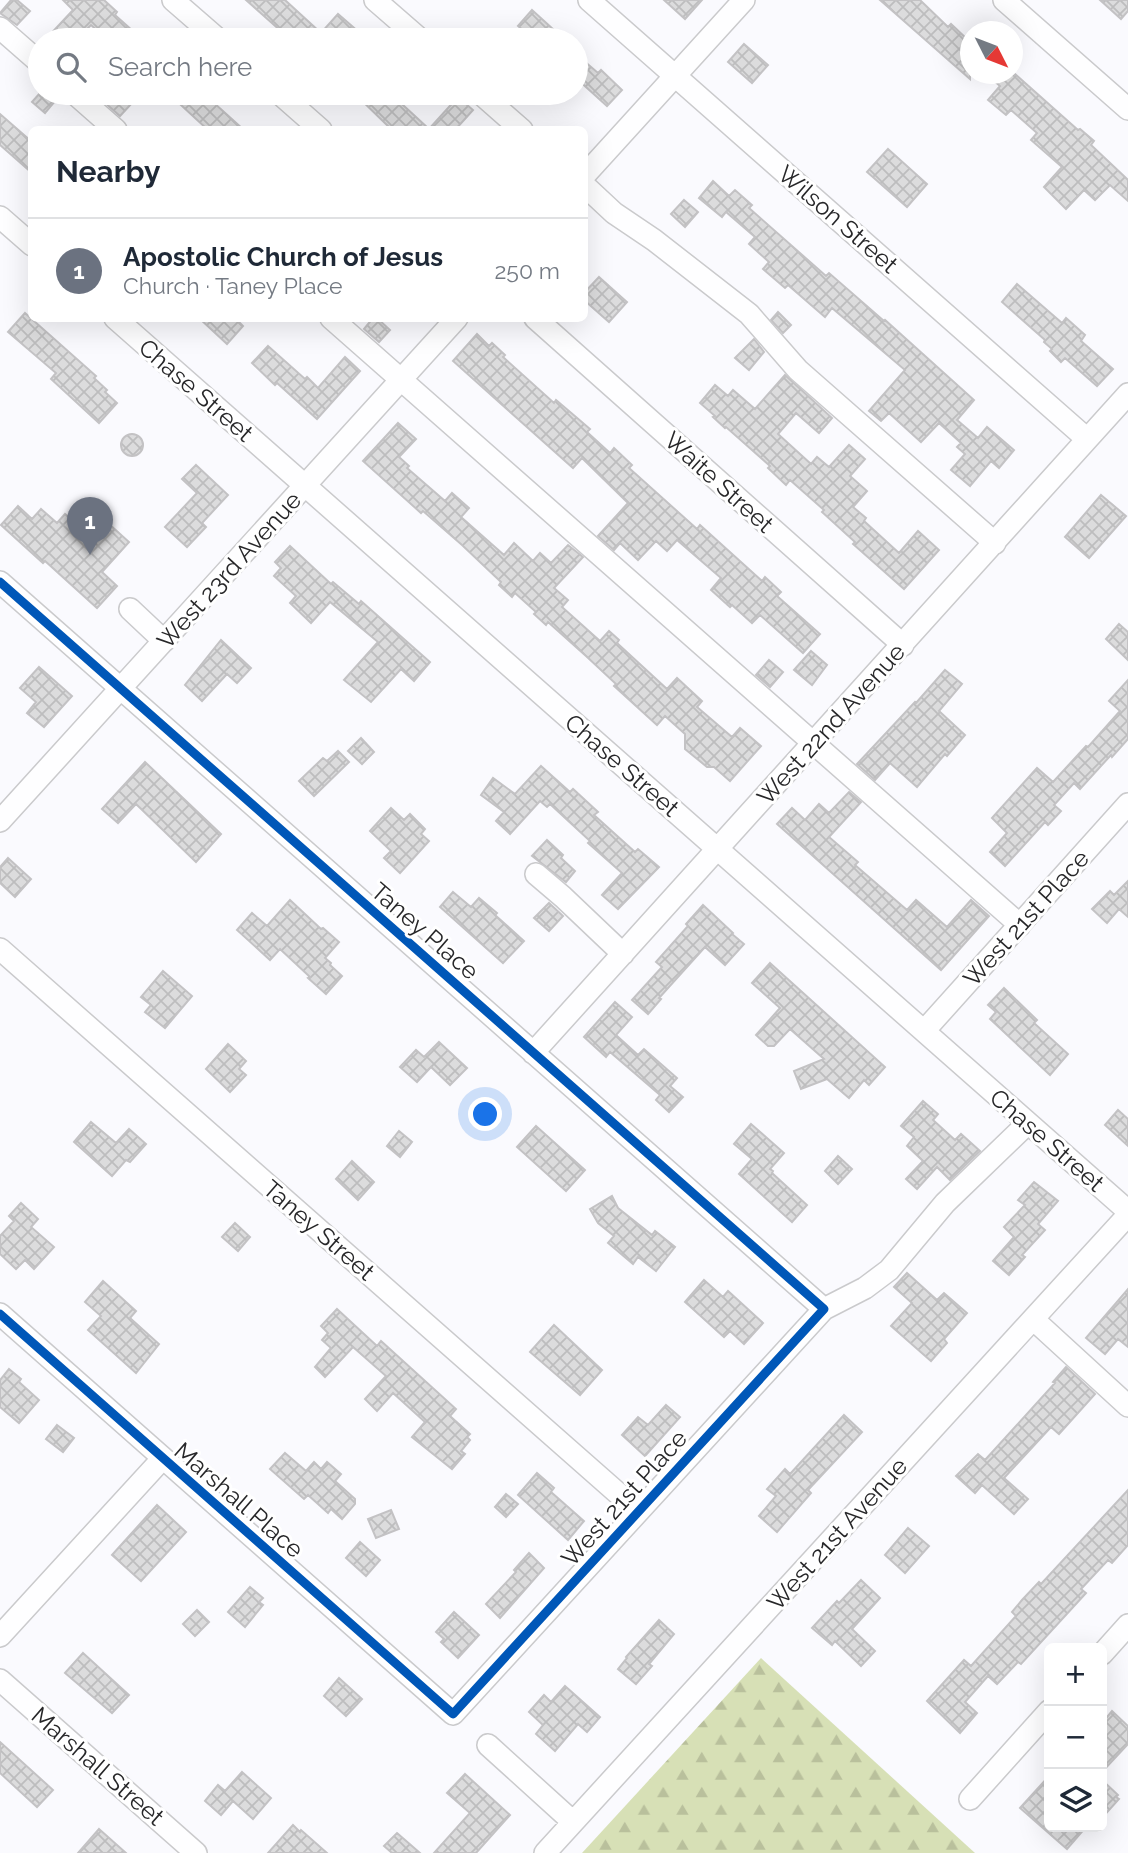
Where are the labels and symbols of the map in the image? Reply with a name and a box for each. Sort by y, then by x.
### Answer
north arrow [960,21,1023,84]
street label: Wilson Street [772,159,904,279]
street label: Chase Street [133,333,259,447]
street label: Waite Street [658,425,780,539]
street label: West 23rd Avenue [151,486,307,654]
pin: 1 [67,497,113,555]
street label: West 22nd Avenue [751,637,911,811]
street label: Chase Street [559,708,685,822]
street label: West 21st Place [957,844,1095,992]
street label: Taney Place [365,876,485,986]
street label: Chase Street [984,1083,1110,1197]
your location [468,1097,502,1131]
street label: Taney Street [257,1174,381,1286]
street label: West 21st Place [555,1424,693,1572]
street label: Marshall Place [169,1436,309,1564]
street label: West 21st Avenue [761,1452,913,1616]
street label: Marshall Street [26,1701,170,1831]

